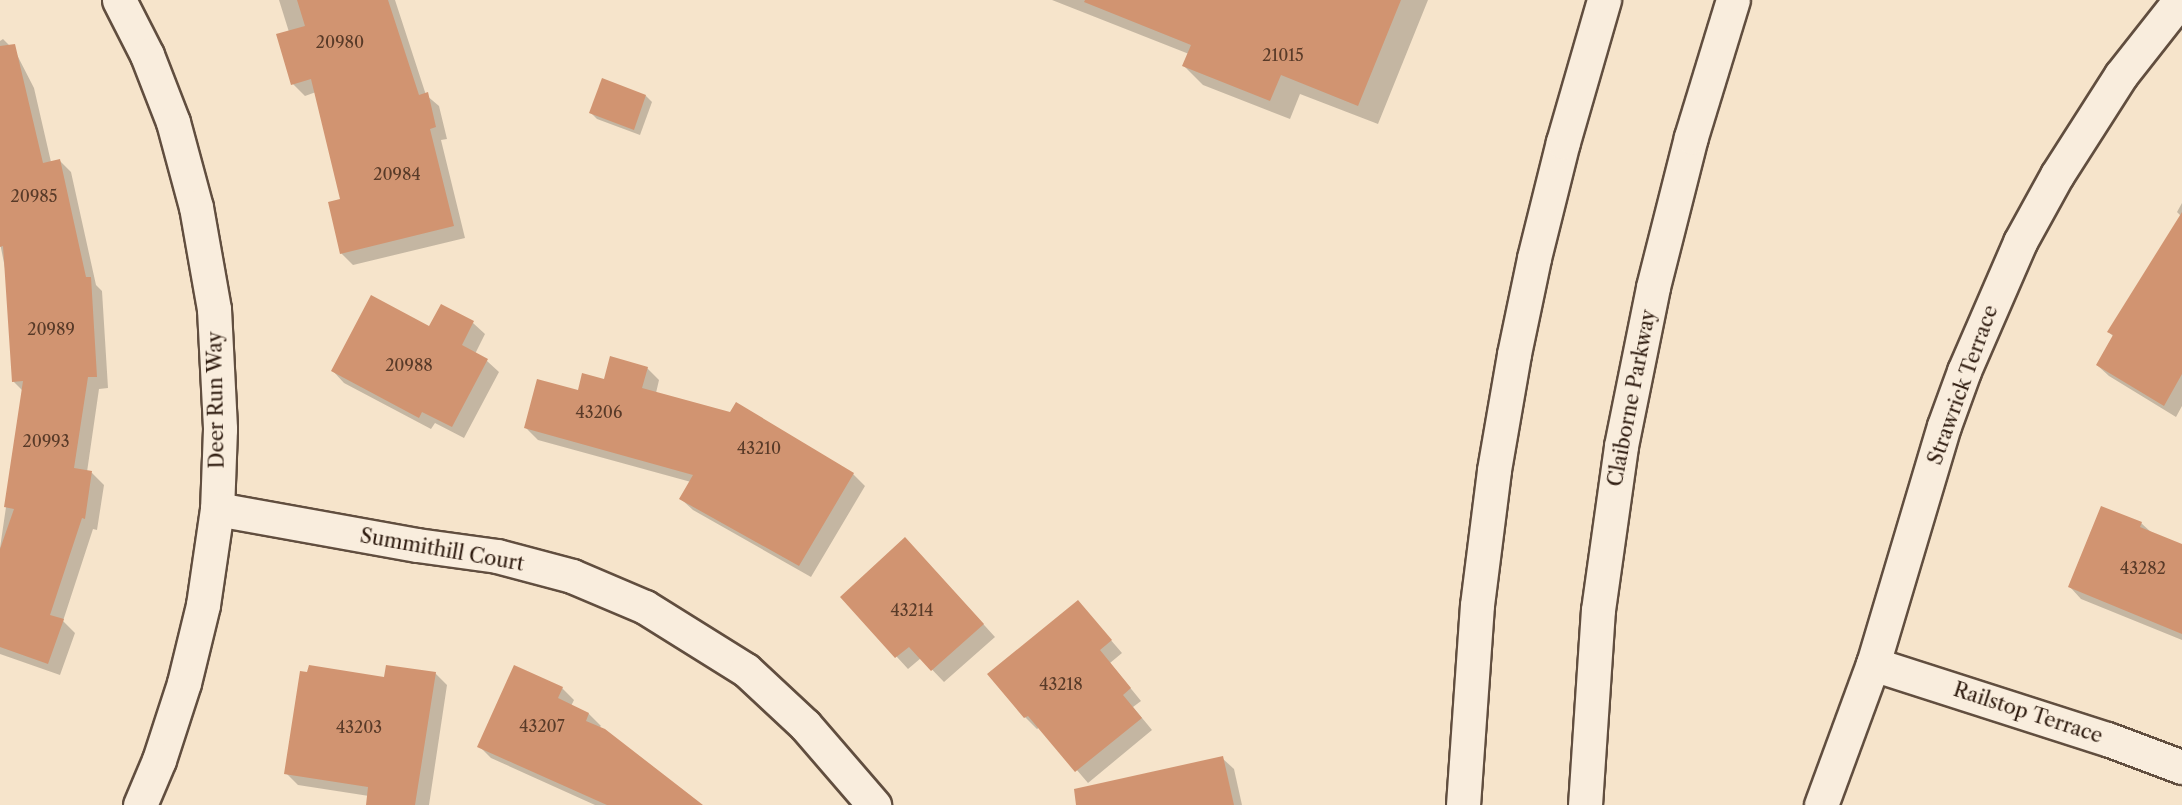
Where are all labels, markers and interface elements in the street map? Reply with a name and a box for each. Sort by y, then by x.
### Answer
house number: 20980 [316,32,364,52]
house number: 21015 [1262,45,1304,65]
house number: 20984 [373,164,421,184]
house number: 20985 [11,186,57,206]
street label: Strawrick Terrace [1923,301,2003,469]
street label: Claiborne Parkway [1603,307,1661,489]
house number: 20989 [27,319,75,339]
street label: Deer Run Way [203,331,229,469]
house number: 20988 [385,355,433,375]
house number: 43206 [576,402,622,422]
house number: 20993 [23,431,69,451]
house number: 43210 [737,438,781,458]
street label: Summithill Court [358,524,526,576]
house number: 43282 [2120,558,2166,578]
house number: 43214 [890,600,934,620]
house number: 43218 [1039,674,1083,694]
street label: Railstop Terrace [1950,677,2106,749]
house number: 43207 [519,716,565,736]
house number: 43203 [336,717,382,737]

